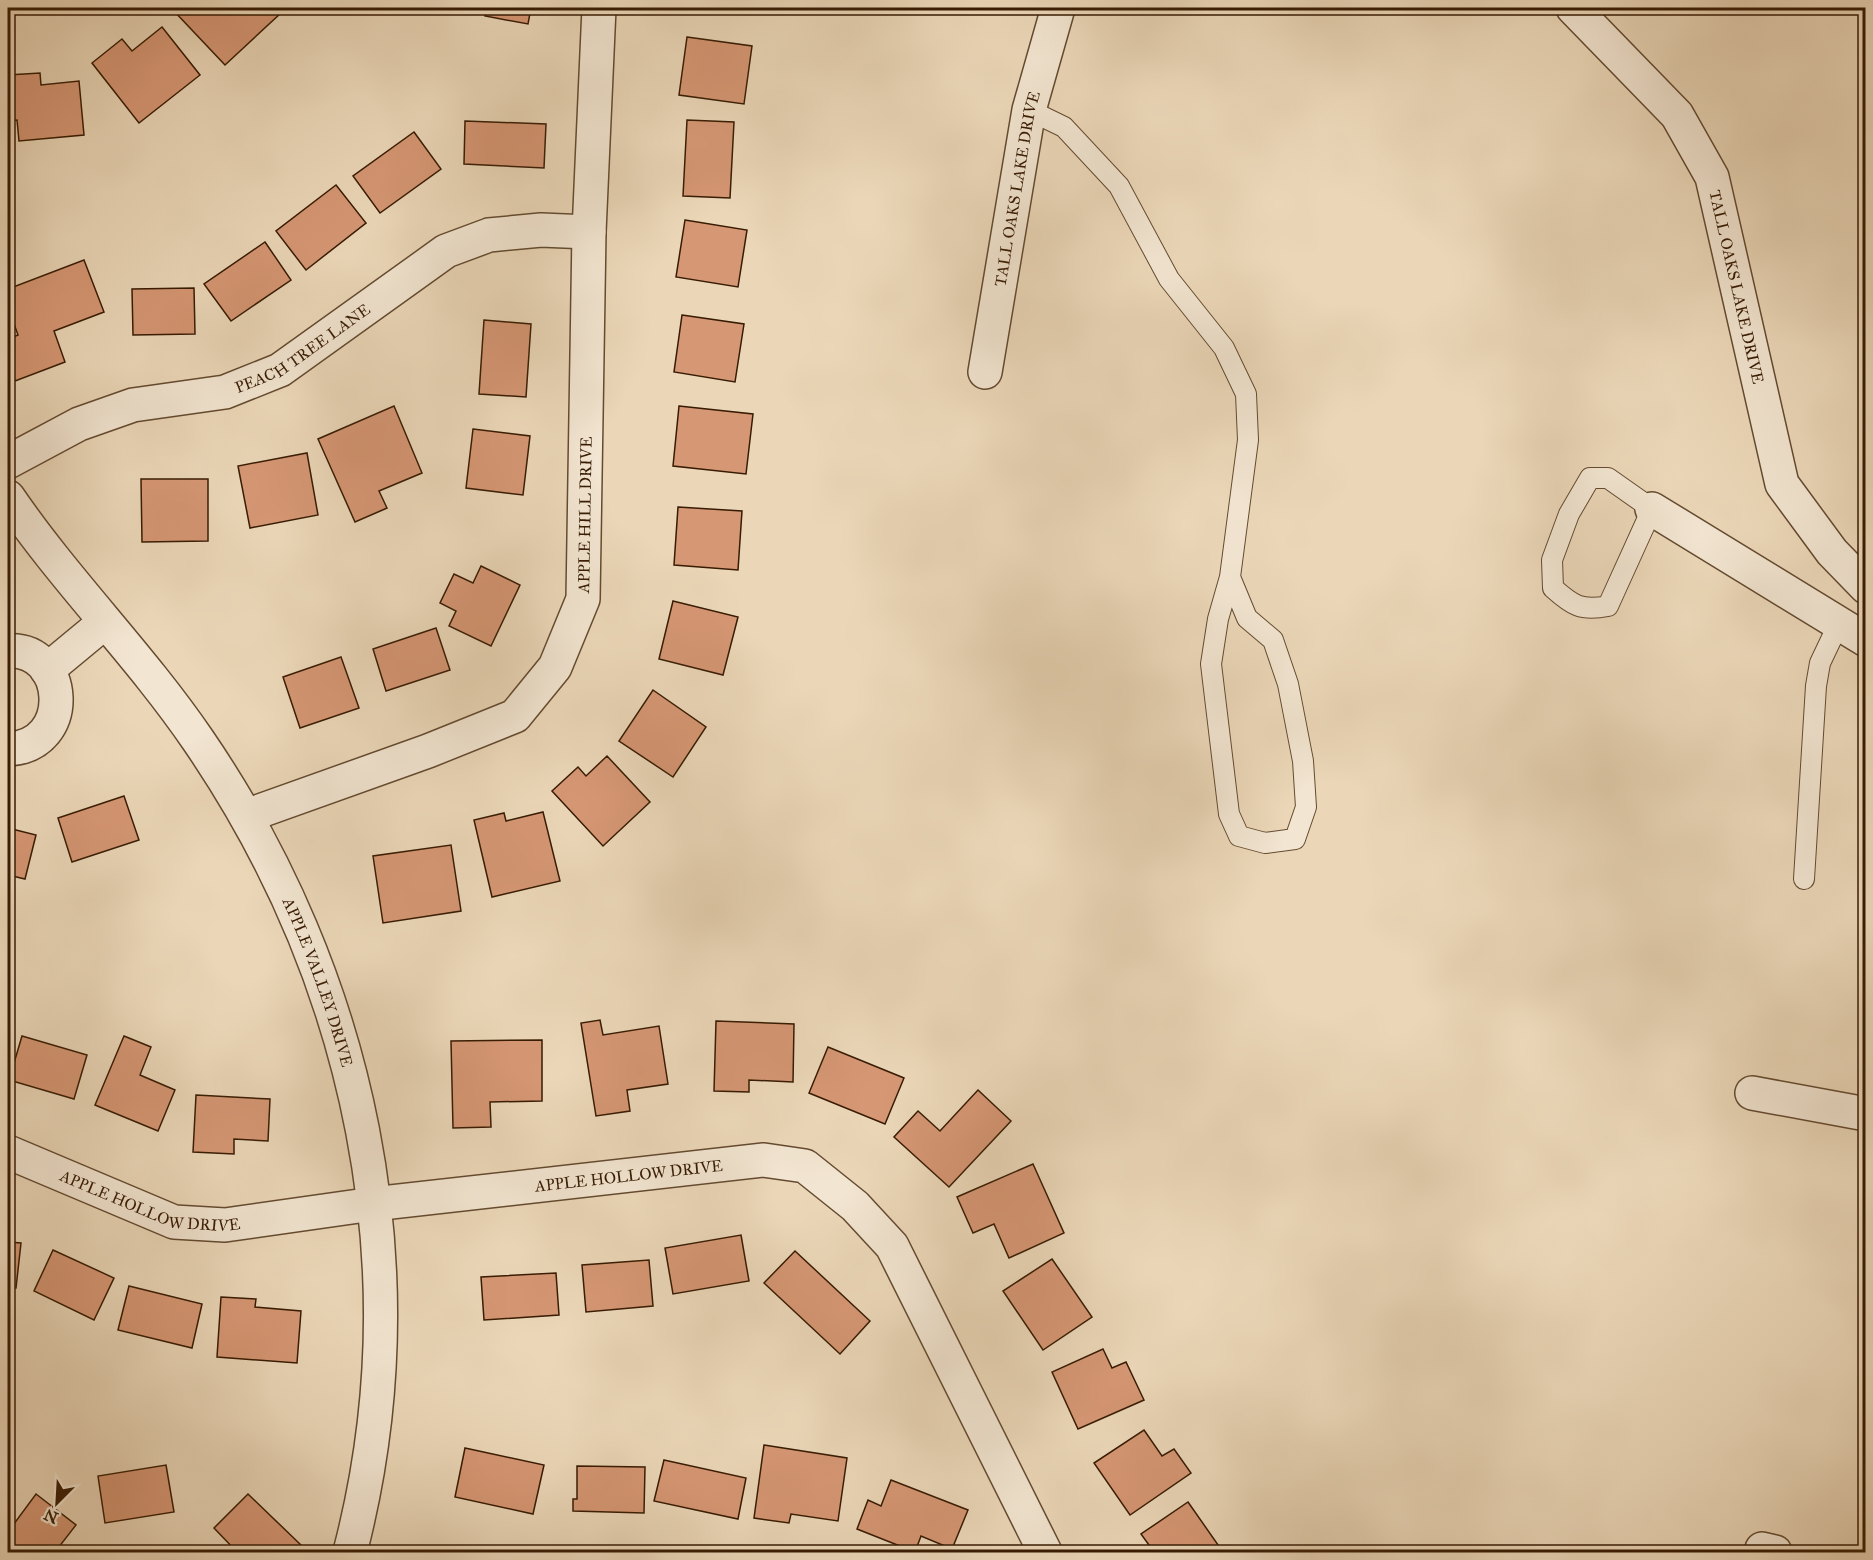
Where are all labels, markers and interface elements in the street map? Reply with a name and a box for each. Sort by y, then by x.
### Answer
street label: TALL OAKS LAKE DRIVE [991,89,1044,288]
street label: TALL OAKS LAKE DRIVE [1705,188,1768,385]
street label: PEACH TREE LANE [232,300,374,397]
street label: APPLE HILL DRIVE [574,436,596,594]
street label: APPLE VALLEY DRIVE [278,894,357,1069]
street label: APPLE HOLLOW DRIVE [533,1156,724,1196]
street label: APPLE HOLLOW DRIVE [56,1166,241,1235]
north arrow [27,1473,87,1533]
text: N [41,1505,61,1528]

